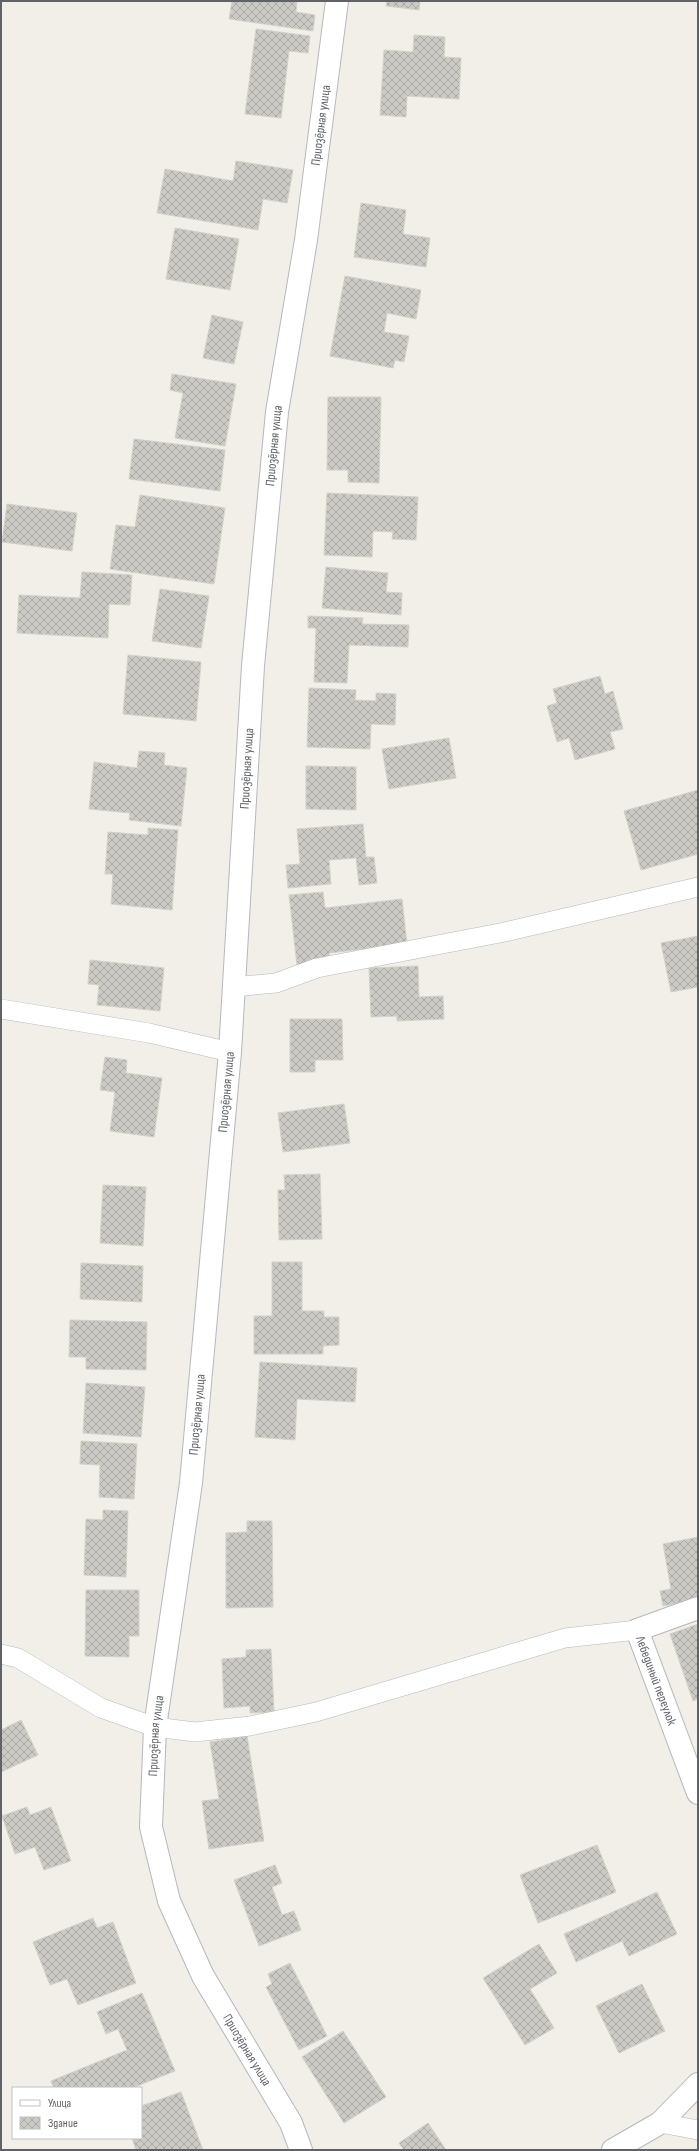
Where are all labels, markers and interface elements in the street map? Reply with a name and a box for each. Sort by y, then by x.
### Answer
street label: Приозёрная улица [308,84,334,167]
street label: Приозёрная улица [262,404,286,487]
street label: Приозёрная улица [236,728,257,810]
street label: Приозёрная улица [215,1051,238,1133]
street label: Приозёрная улица [186,1373,209,1456]
street label: Лебединый переулок [632,1633,680,1728]
street label: Приозёрная улица [145,1694,168,1777]
street label: Приозёрная улица [219,2011,275,2089]
legend [12,2087,142,2139]
text: Улица [48,2096,72,2111]
text: Здание [48,2116,78,2131]

